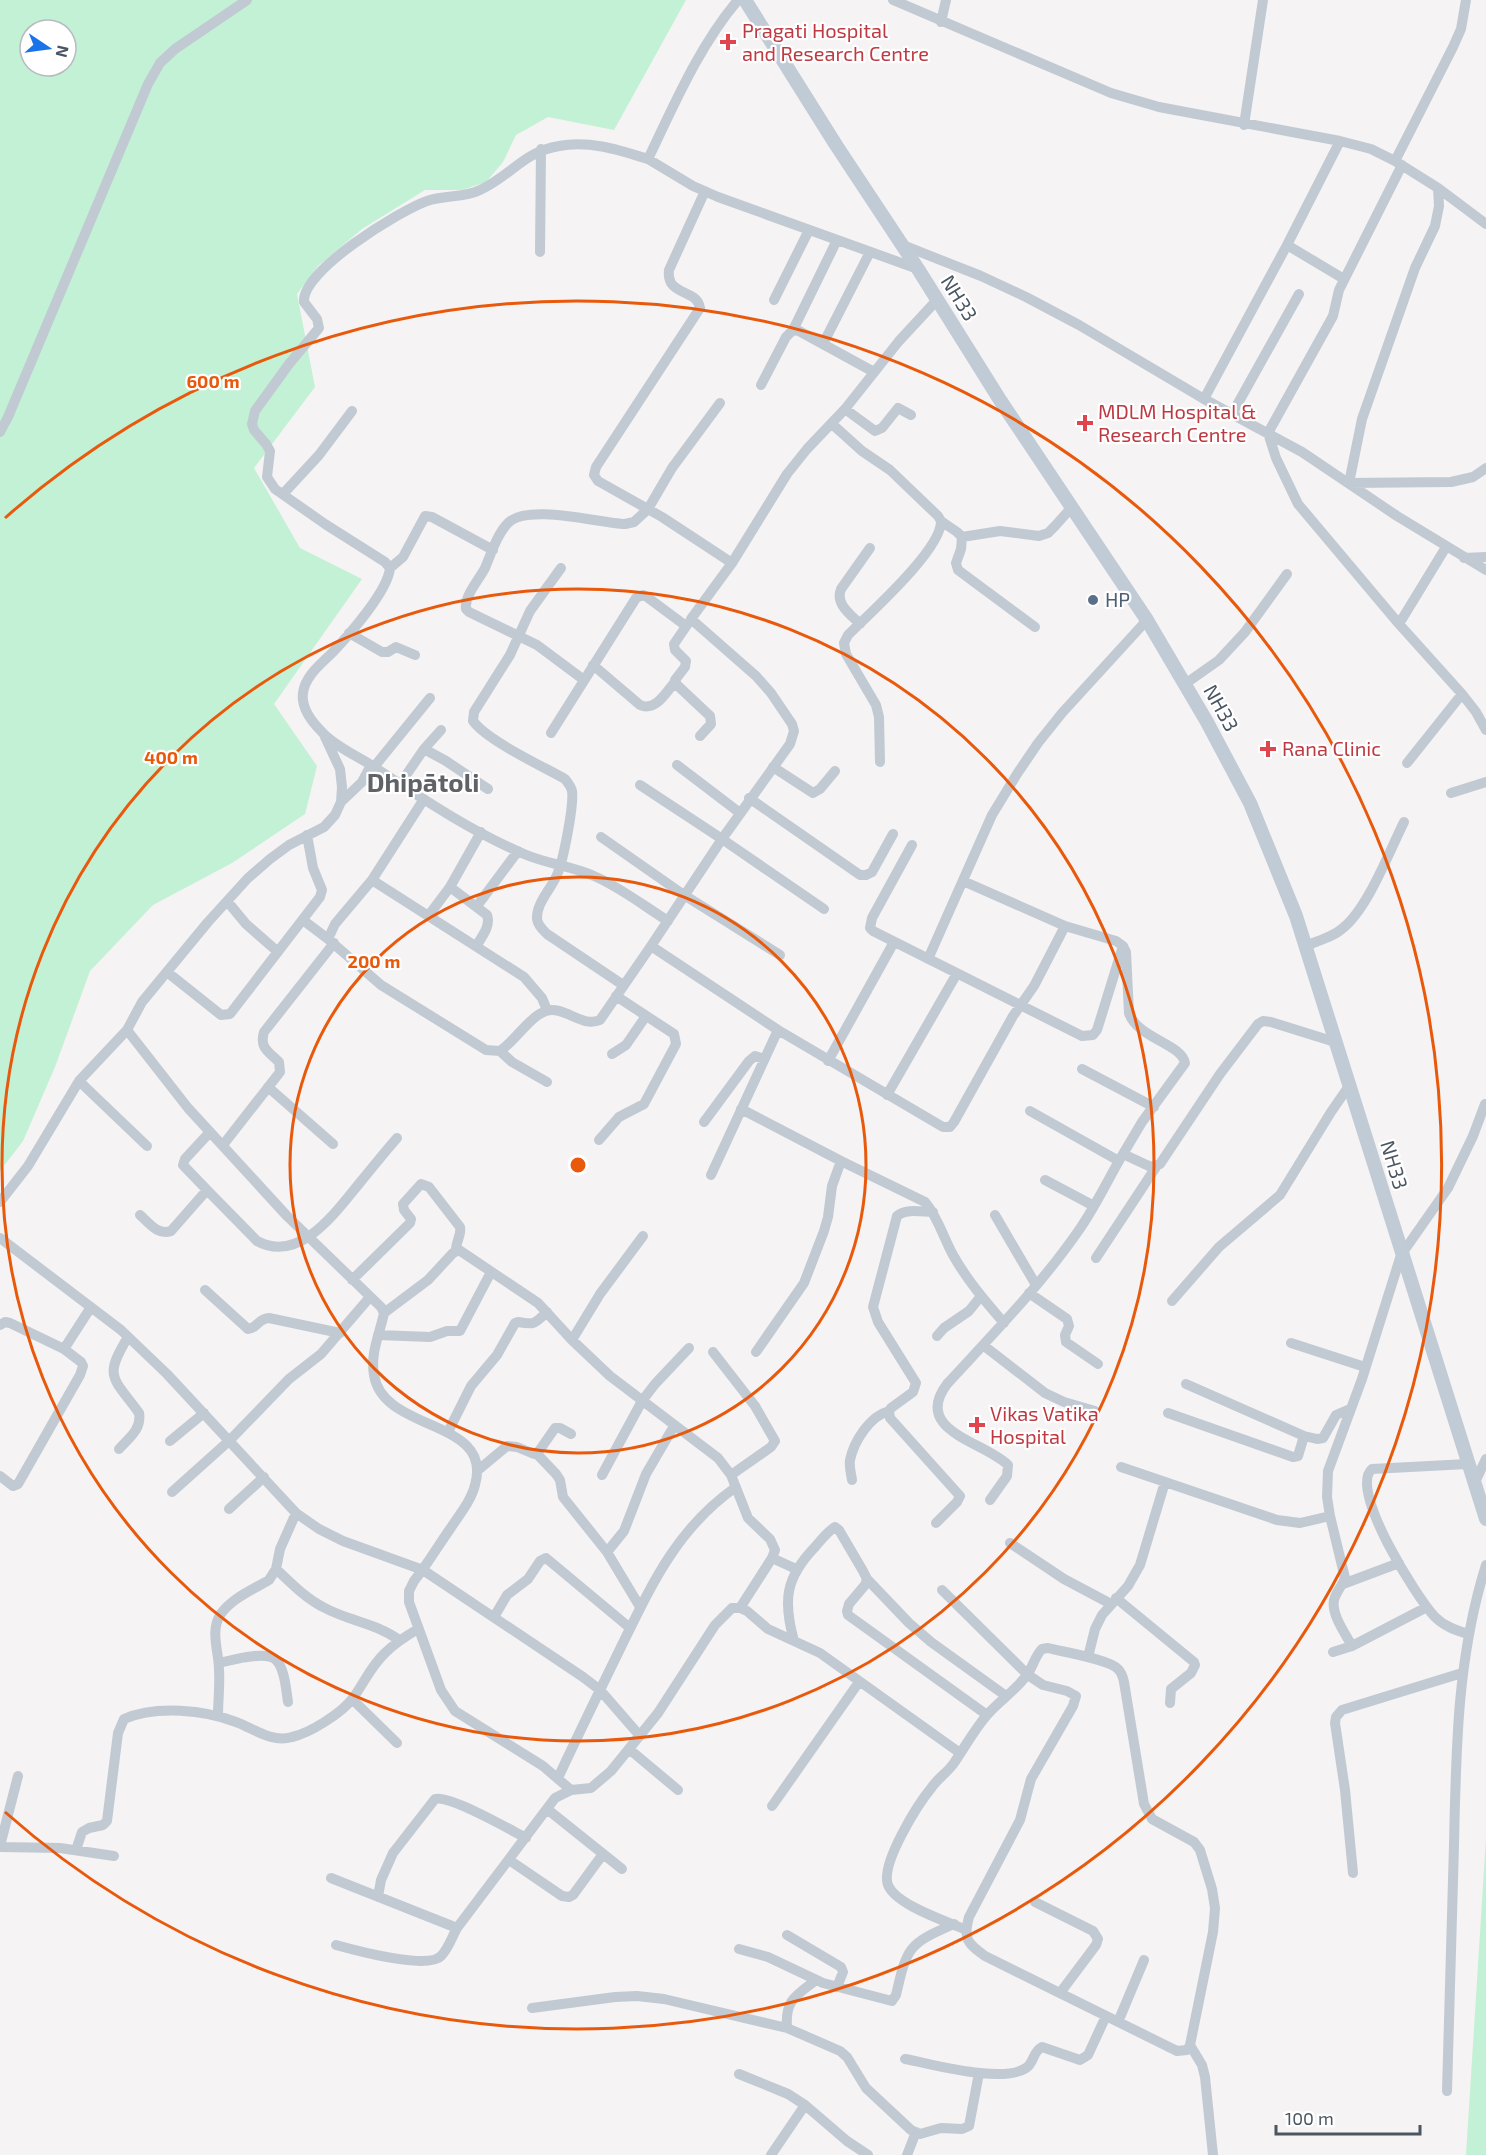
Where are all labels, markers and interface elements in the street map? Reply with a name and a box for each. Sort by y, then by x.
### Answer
north arrow [18,18,78,78]
place label: Pragati Hospital and Research Centre [742,18,929,65]
marker: Pragati Hospital and Research Centre [719,33,737,51]
text: N [53,44,74,59]
street label: NH33 [937,270,983,325]
text: 600 m [186,370,240,392]
place label: MDLM Hospital & Research Centre [1098,399,1256,446]
marker: MDLM Hospital & Research Centre [1076,414,1094,432]
place label: HP [1105,587,1130,611]
marker: HP [1086,593,1100,607]
street label: NH33 [1199,680,1244,735]
place label: Rana Clinic [1282,736,1381,760]
marker: Rana Clinic [1259,740,1277,758]
text: 400 m [144,746,198,768]
district label: Dhipātoli [367,766,479,797]
text: 200 m [348,950,400,972]
street label: NH33 [1376,1137,1414,1192]
centre of rings [568,1155,588,1175]
place label: Vikas Vatika Hospital [990,1401,1099,1448]
marker: Vikas Vatika Hospital [968,1416,986,1434]
scale bar [1276,2098,1420,2136]
text: 100 m [1285,2107,1334,2129]

